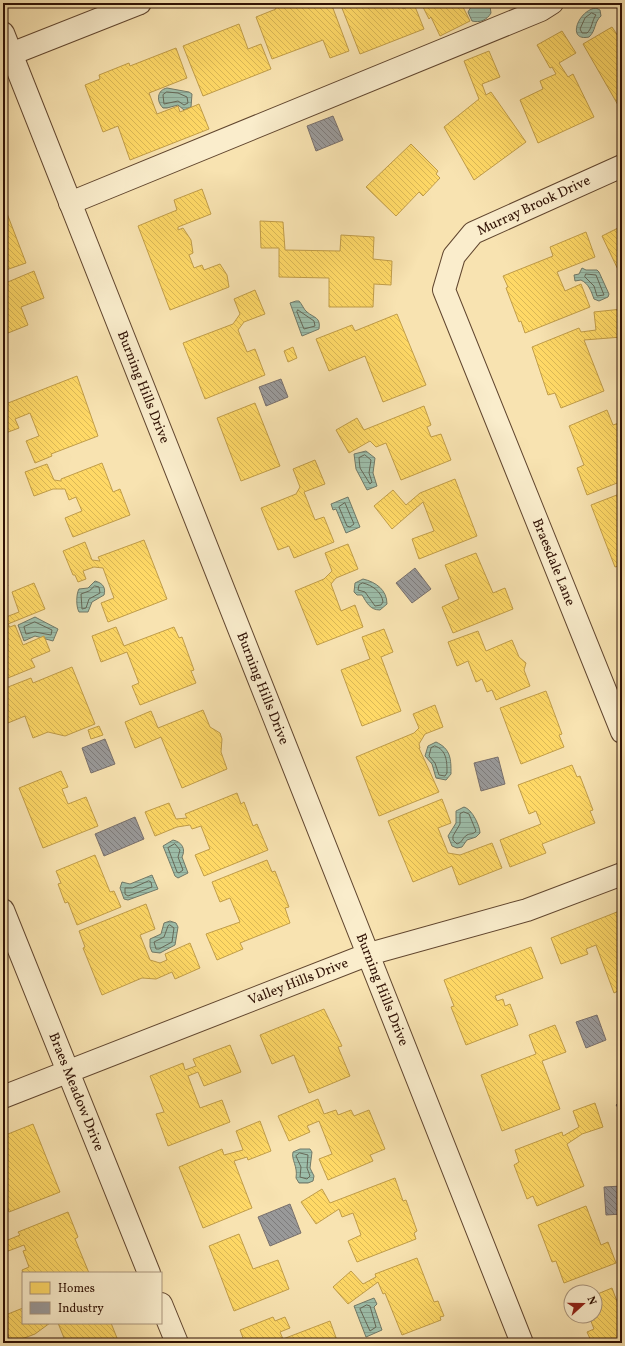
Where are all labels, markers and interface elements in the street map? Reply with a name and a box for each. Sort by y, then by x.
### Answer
street label: Murray Brook Drive [474,171,594,241]
street label: Burning Hills Drive [112,328,174,447]
street label: Braesdale Lane [527,516,580,609]
street label: Burning Hills Drive [232,629,294,748]
street label: Burning Hills Drive [351,931,413,1049]
street label: Valley Hills Drive [245,953,352,1010]
street label: Braes Meadow Drive [44,1030,109,1154]
legend [22,1272,162,1324]
text: Homes [58,1281,95,1297]
north arrow [563,1284,603,1324]
text: N [583,1295,599,1307]
text: Industry [58,1301,104,1317]

